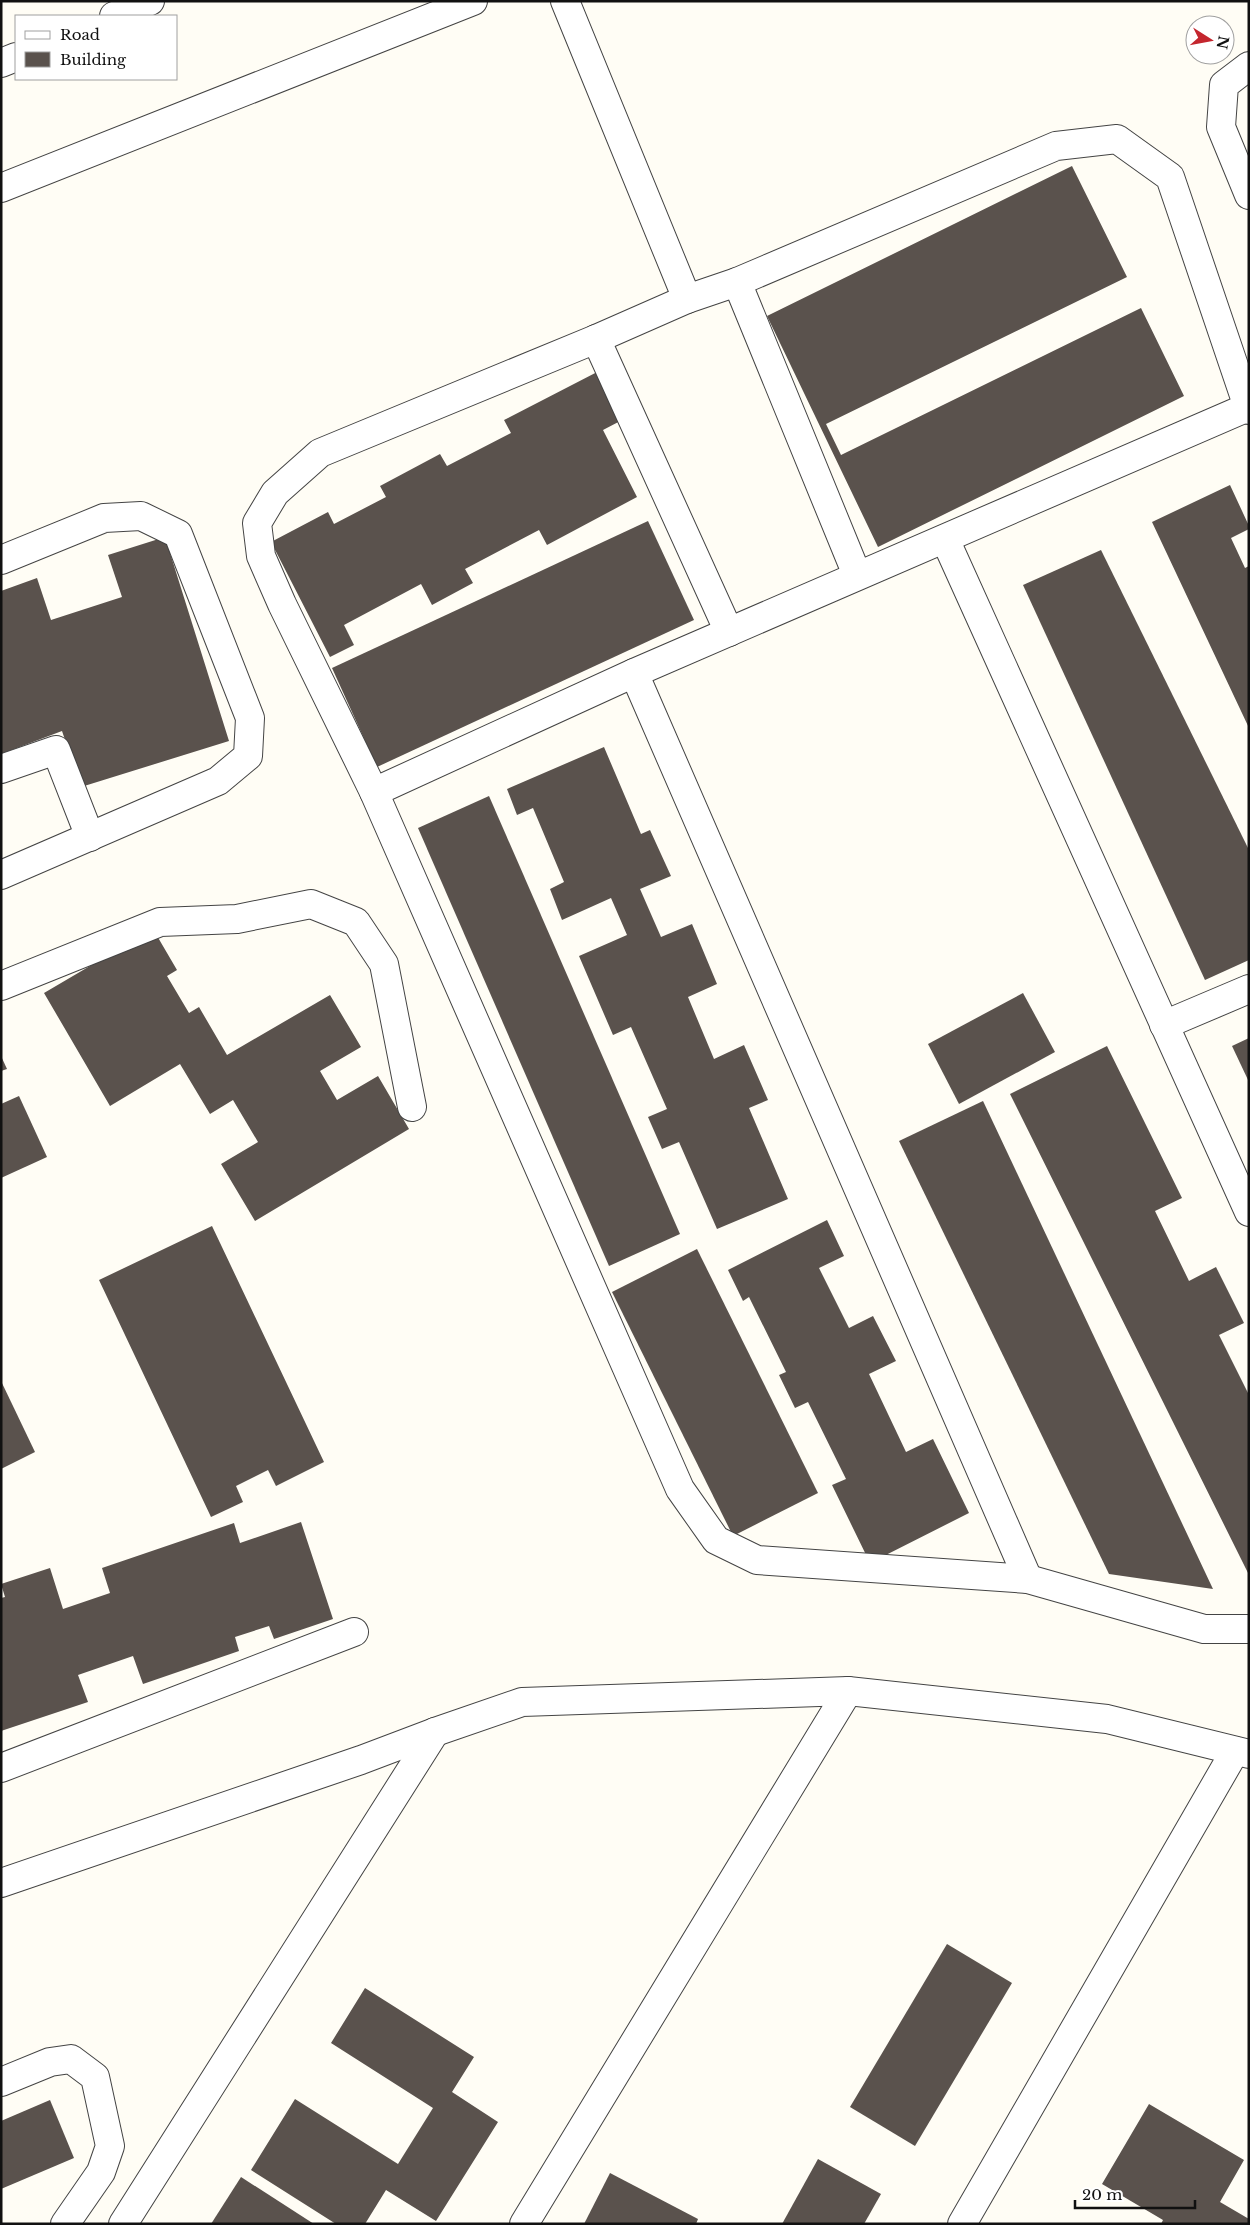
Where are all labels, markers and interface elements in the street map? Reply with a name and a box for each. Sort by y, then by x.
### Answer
legend [15,15,178,80]
north arrow [1185,15,1235,65]
text: Road [60,25,100,44]
text: N [1213,34,1233,51]
text: Building [60,50,127,69]
scale bar [1075,2178,1195,2210]
text: 20 m [1082,2185,1122,2204]

